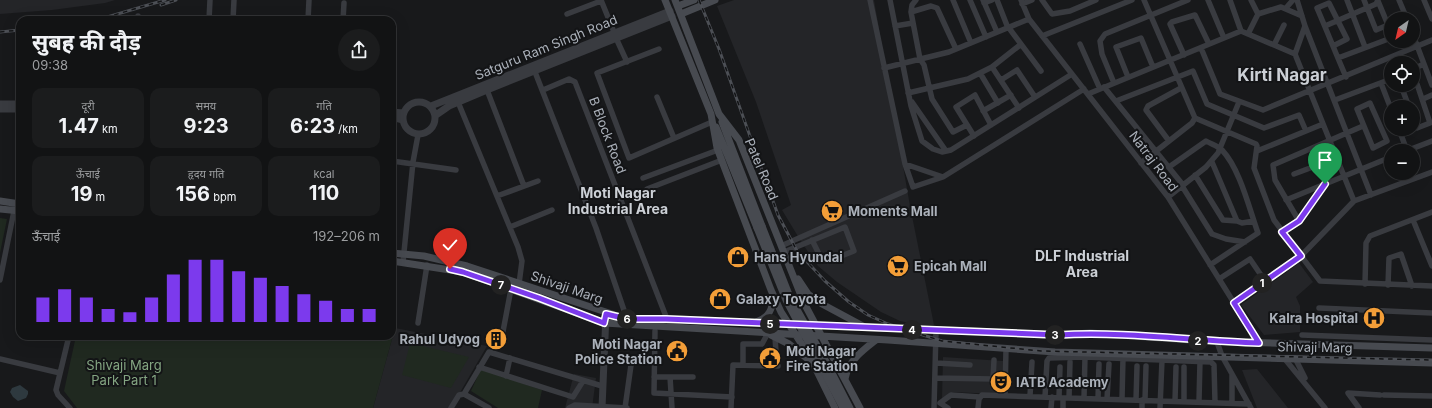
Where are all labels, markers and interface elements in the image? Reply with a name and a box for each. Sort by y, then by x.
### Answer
street label: Satguru Ram Singh Road [472,11,620,83]
north arrow [1384,12,1420,48]
map controls [1384,12,1420,180]
text: सुबह की दौड़ [32,29,141,55]
button: share [338,29,380,71]
button: locate [1384,56,1420,92]
text: 09:38 [32,57,68,73]
district label: Kirti Nagar [1237,65,1327,85]
street label: B Block Road [586,94,630,176]
text: दूरी [81,99,95,113]
text: समय [196,99,216,113]
text: गति [316,99,332,113]
button: + [1384,100,1420,136]
text: 1.47 [58,114,99,138]
text: 9:23 [183,114,229,138]
text: 6:23 [290,114,335,138]
text: km [99,122,118,136]
text: /km [335,122,358,136]
street label: Natraj Road [1126,128,1182,194]
street label: Patel Road [742,136,782,202]
pin [1308,143,1342,184]
button: − [1384,144,1420,180]
icon: arrive [1314,149,1336,171]
text: ऊँचाई [76,167,100,181]
text: हृदय गति [188,167,224,181]
text: kcal [313,167,335,181]
text: 110 [309,181,339,205]
text: 19 [71,182,92,206]
text: 156 [176,182,210,206]
district label: Moti Nagar Industrial Area [568,184,668,217]
text: m [92,190,105,204]
text: bpm [210,190,236,204]
supermarket icon: Moments Mall [819,198,845,224]
place label: Moments Mall [848,203,938,219]
text: ऊँचाई [32,228,60,244]
text: 192–206 m [313,228,380,244]
pin [433,228,467,269]
icon: check [439,234,461,256]
shop icon: Hans Hyundai [725,244,751,270]
district label: DLF Industrial Area [1035,247,1129,280]
place label: Hans Hyundai [754,249,843,265]
supermarket icon: Epicah Mall [885,253,911,279]
place label: Epicah Mall [914,258,987,274]
street label: Shivaji Marg [529,267,605,307]
pin: 1 [1252,273,1272,293]
pin: 7 [491,275,511,295]
text: 1 [1260,276,1264,290]
text: 7 [498,278,504,292]
shop icon: Galaxy Toyota [707,286,733,312]
place label: Galaxy Toyota [736,291,826,307]
hospital icon: Kalra Hospital [1361,305,1387,331]
pin: 6 [617,309,637,329]
place label: Kalra Hospital [1269,310,1358,326]
text: 6 [623,312,631,326]
pin: 5 [760,314,780,334]
text: 5 [766,317,774,331]
pin: 4 [902,320,922,340]
text: 4 [908,323,916,337]
pin: 3 [1045,325,1065,345]
building icon: Rahul Udyog [483,326,509,352]
text: 3 [1051,328,1059,342]
place label: Rahul Udyog [400,331,480,347]
pin: 2 [1188,331,1208,351]
text: 2 [1195,334,1201,348]
place label: Moti Nagar Police Station [575,336,663,367]
public building icon: Moti Nagar Police Station [664,338,690,364]
street label: Shivaji Marg [1277,338,1353,356]
place label: Moti Nagar Fire Station [786,343,858,374]
public building icon: Moti Nagar Fire Station [757,345,783,371]
park label: Shivaji Marg Park Part 1 [86,357,162,388]
theatre icon: IATB Academy [988,369,1014,395]
place label: IATB Academy [1016,374,1109,390]

